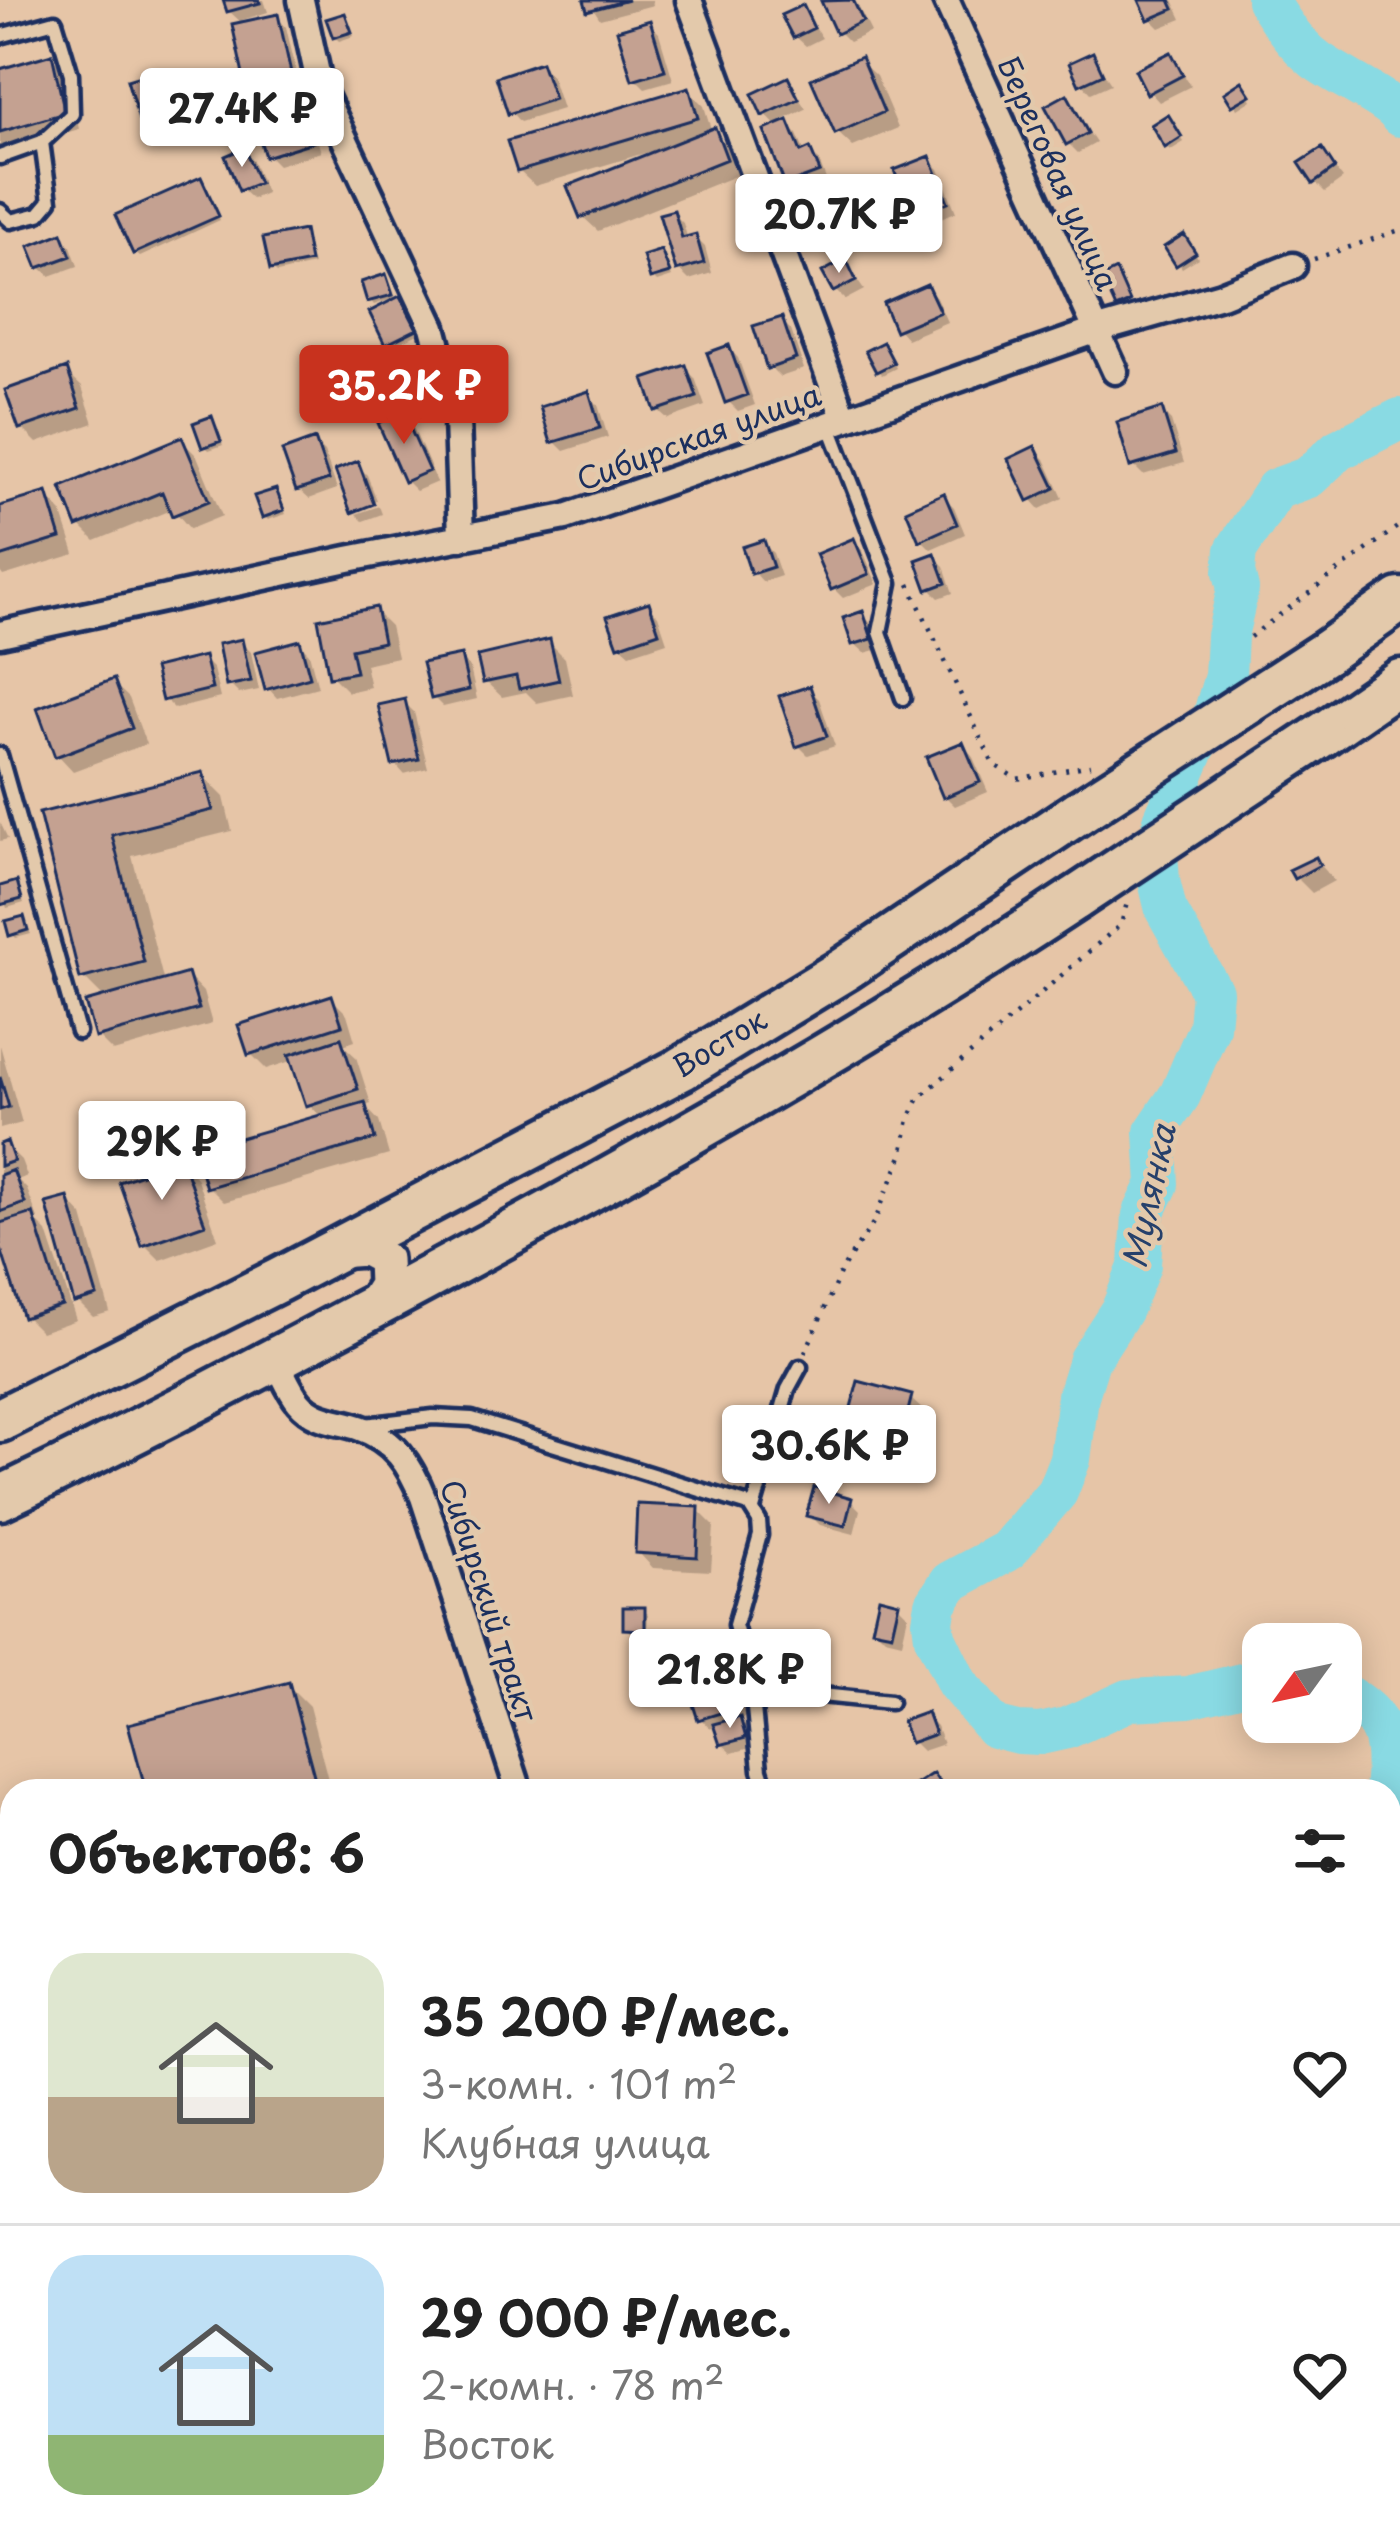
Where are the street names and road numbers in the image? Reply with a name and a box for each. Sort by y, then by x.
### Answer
street label: Береговая улица [988,49,1131,297]
street label: Сибирская улица [570,371,827,501]
street label: Восток [663,996,775,1088]
street label: Сибирский тракт [430,1473,551,1728]

